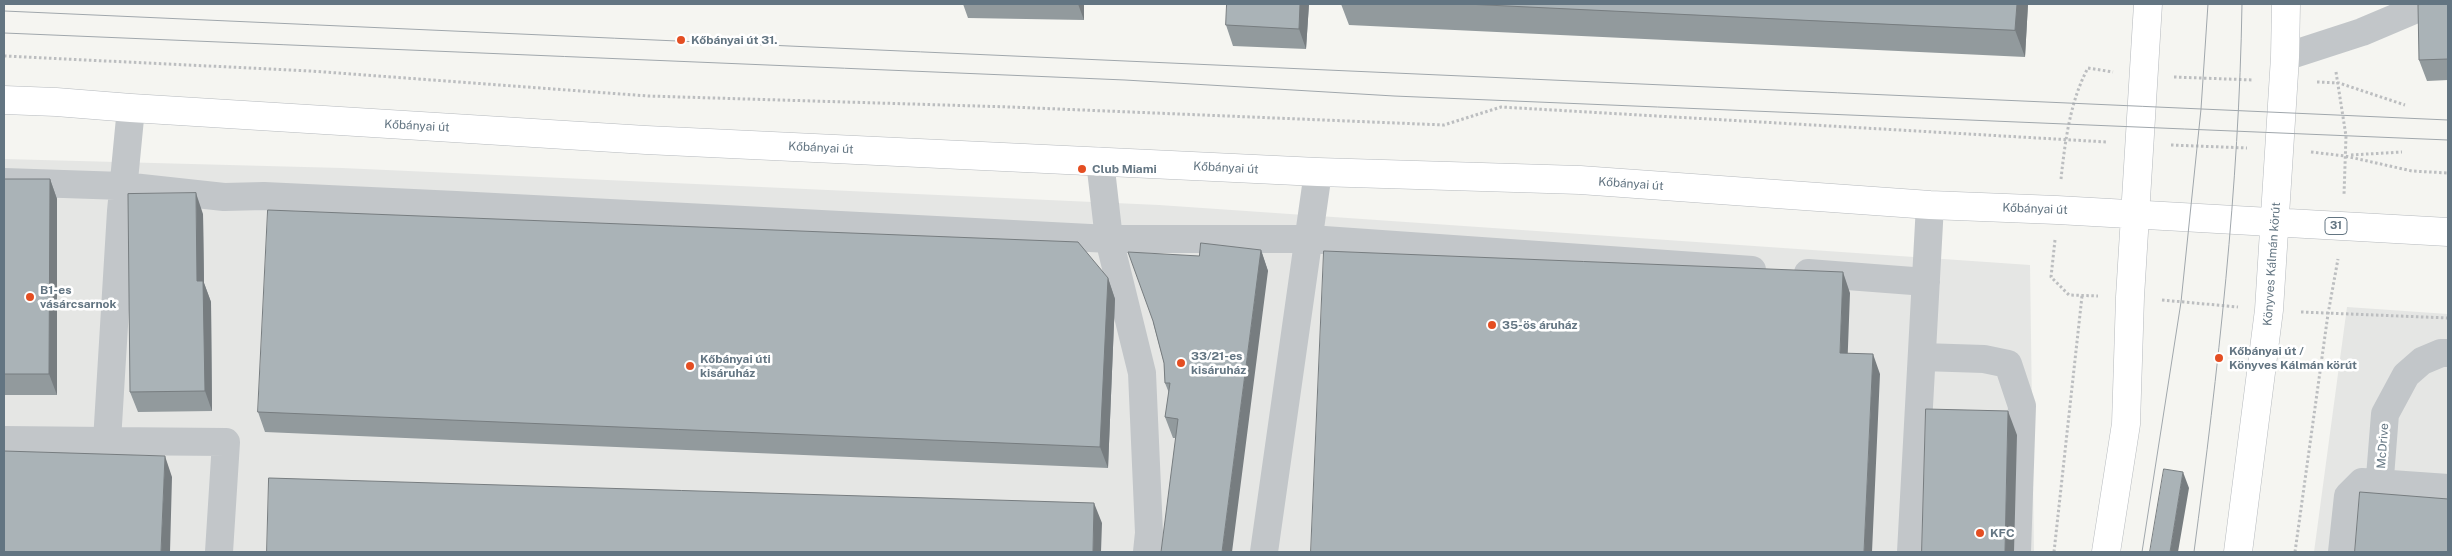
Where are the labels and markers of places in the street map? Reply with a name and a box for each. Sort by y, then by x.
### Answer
place label: Kőbányai út 31. [691,33,778,47]
marker: Kőbányai út 31. [675,34,687,46]
place label: Club Miami [1092,162,1157,176]
marker: Club Miami [1076,163,1088,175]
place label: B1-es vásárcsarnok [40,283,116,311]
marker: B1-es vásárcsarnok [24,291,36,303]
place label: 35-ös áruház [1502,318,1578,332]
marker: 35-ös áruház [1486,319,1498,331]
place label: Kőbányai út / Könyves Kálmán körút [2229,344,2357,372]
place label: 33/21-es kisáruház [1191,349,1246,377]
place label: Kőbányai úti kisáruház [700,352,771,380]
marker: Kőbányai út / Könyves Kálmán körút [2213,352,2225,364]
marker: 33/21-es kisáruház [1175,357,1187,369]
marker: Kőbányai úti kisáruház [684,360,696,372]
place label: KFC [1990,526,2015,540]
marker: KFC [1974,527,1986,539]

